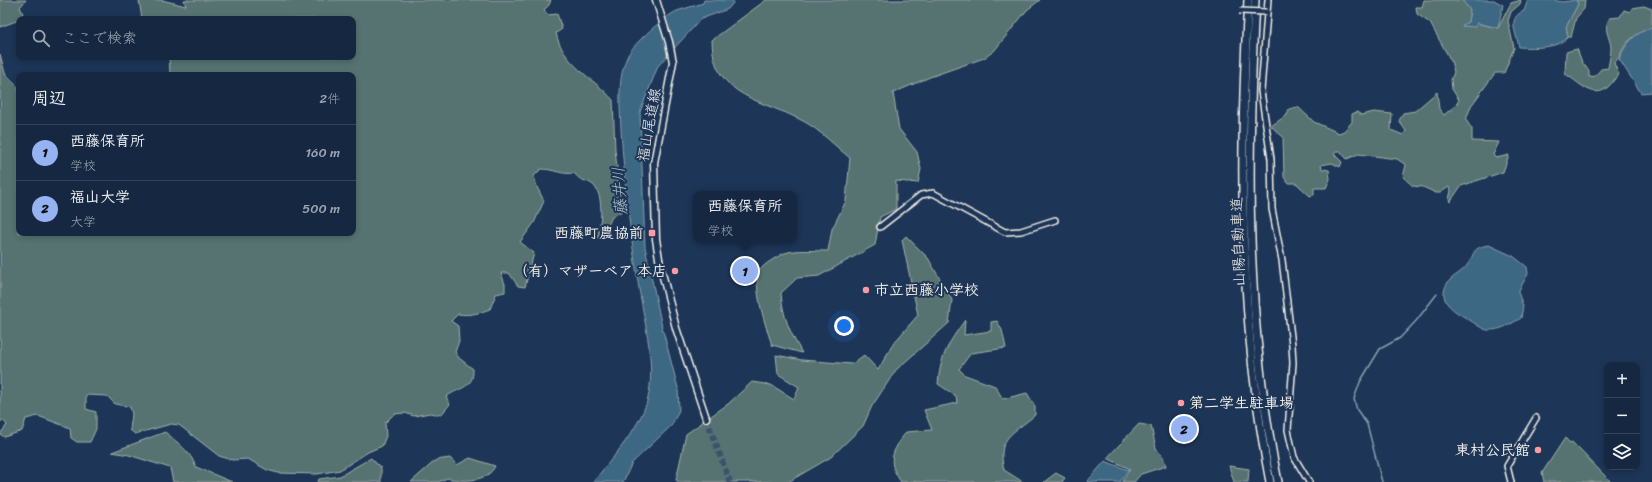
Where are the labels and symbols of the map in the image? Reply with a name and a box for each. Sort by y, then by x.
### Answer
street label: 福山尾道線 [630,86,668,164]
water label: 藤井川 [603,166,636,216]
street label: 山陽自動車道 [1223,197,1253,287]
place label: 西藤町農協前 [554,220,644,246]
marker: 西藤町農協前 [647,228,657,238]
pin: 1 [732,256,758,286]
place label: （有）マザーベア 本店 [513,258,667,284]
marker: （有）マザーベア 本店 [670,266,680,276]
place label: 市立西藤小学校 [874,277,979,303]
marker: 市立西藤小学校 [861,285,871,295]
your location [834,316,854,336]
place label: 第二学生駐車場 [1189,390,1294,416]
marker: 第二学生駐車場 [1176,398,1186,408]
pin: 2 [1171,414,1197,444]
place label: 東村公民館 [1455,437,1530,463]
marker: 東村公民館 [1533,445,1543,455]

